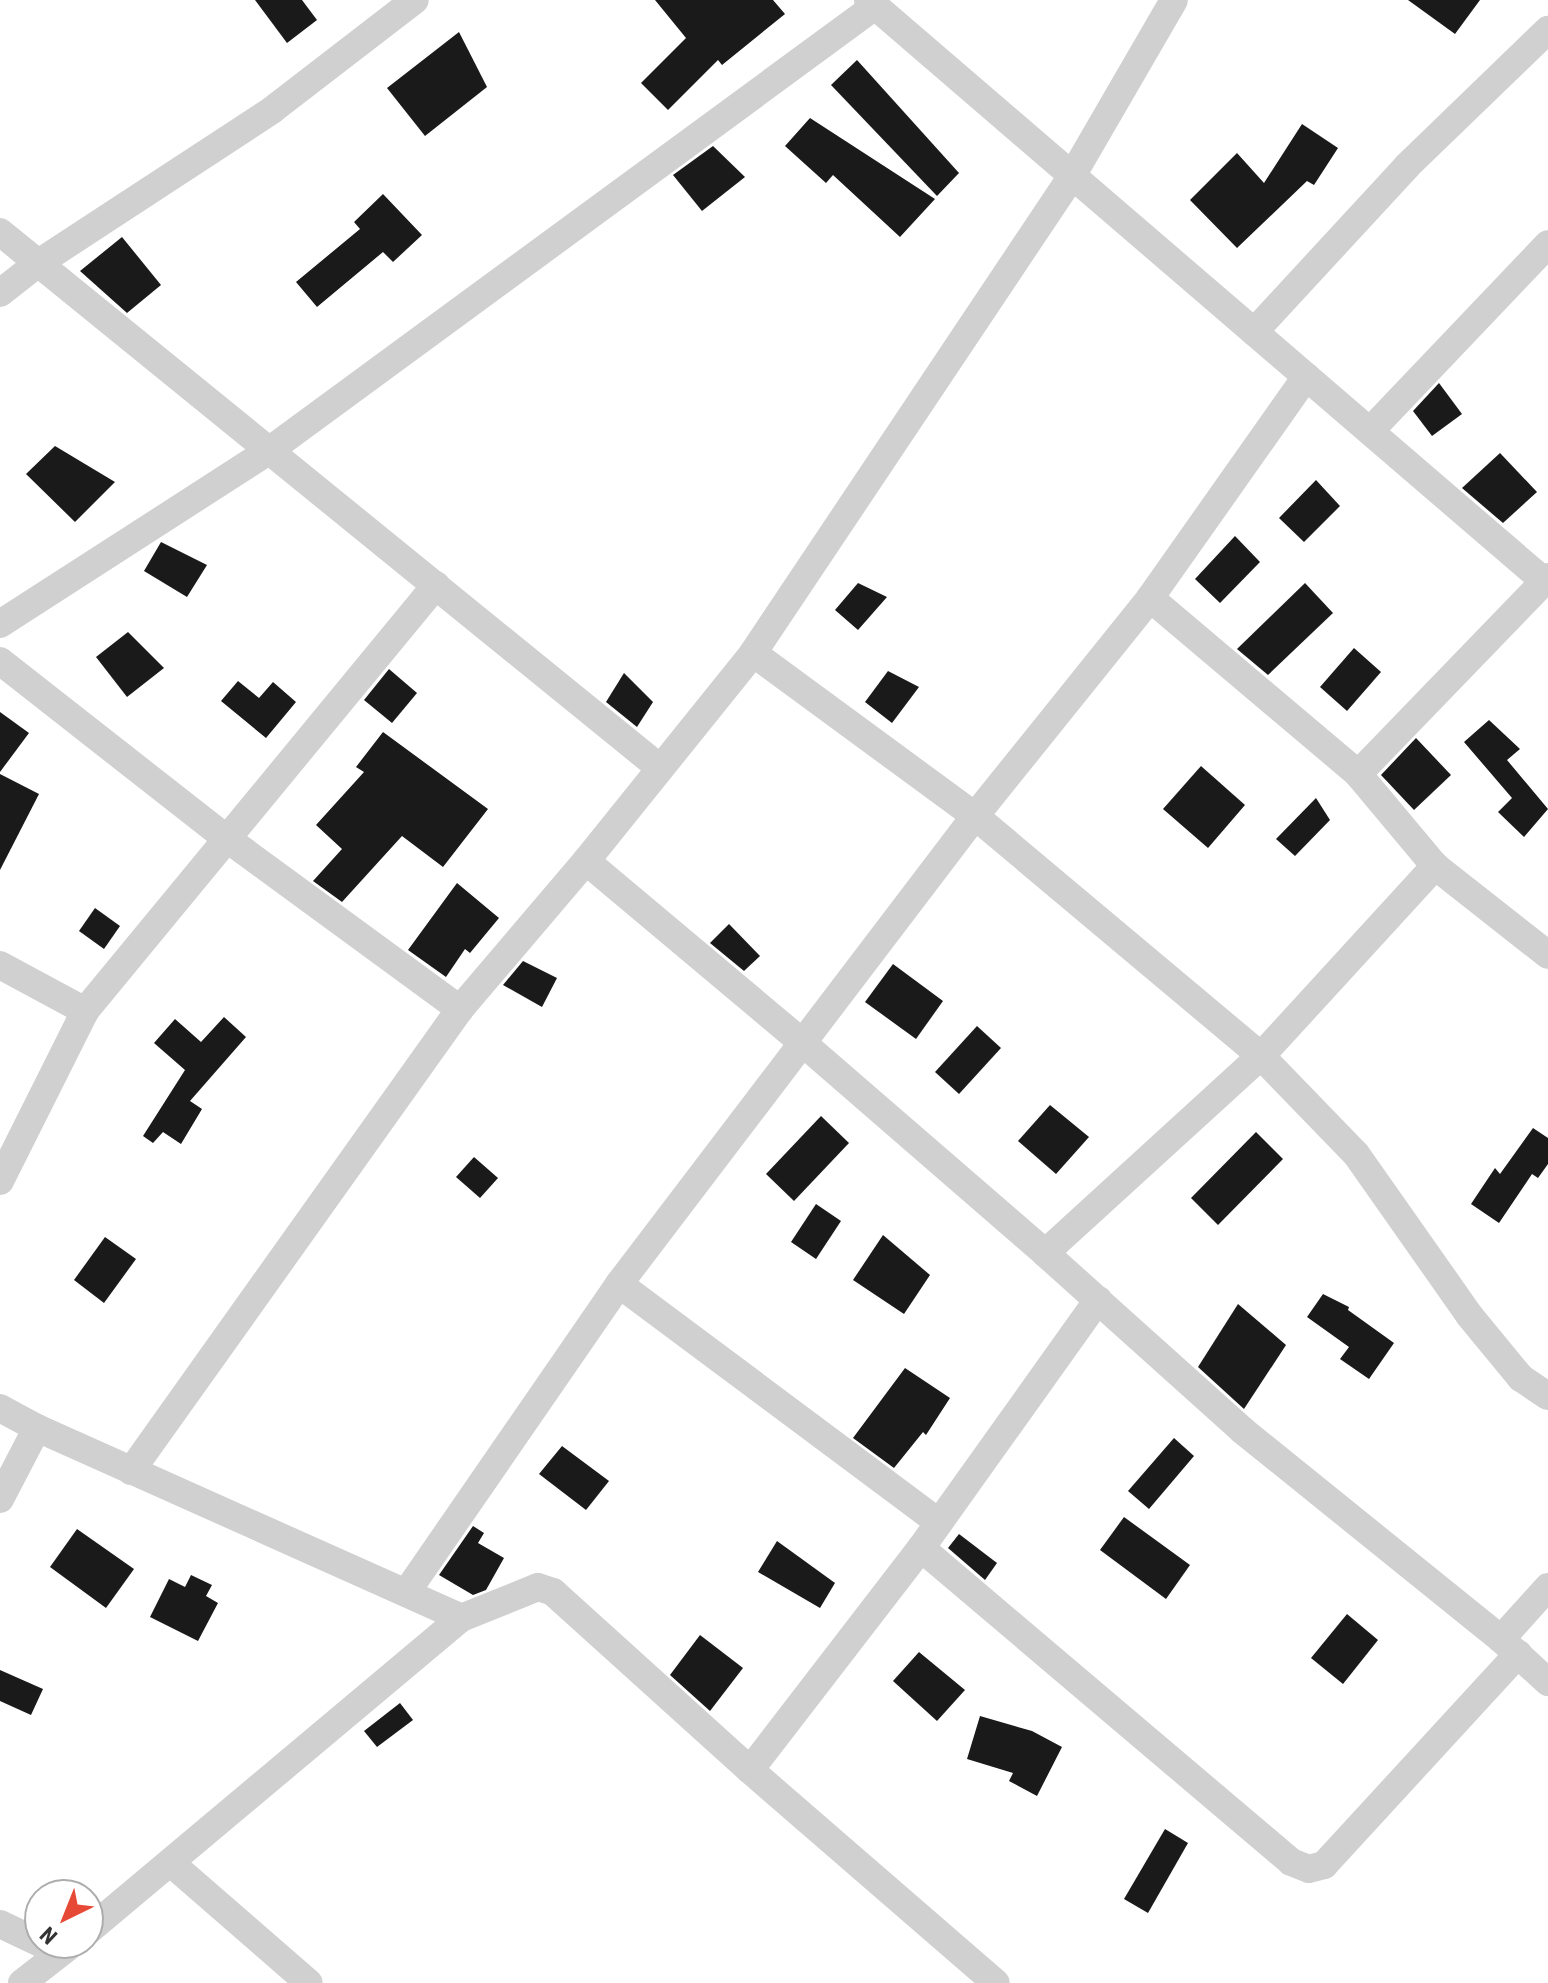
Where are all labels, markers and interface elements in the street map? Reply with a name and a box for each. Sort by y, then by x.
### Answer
north arrow [24,1879,104,1959]
text: N [35,1922,62,1949]

